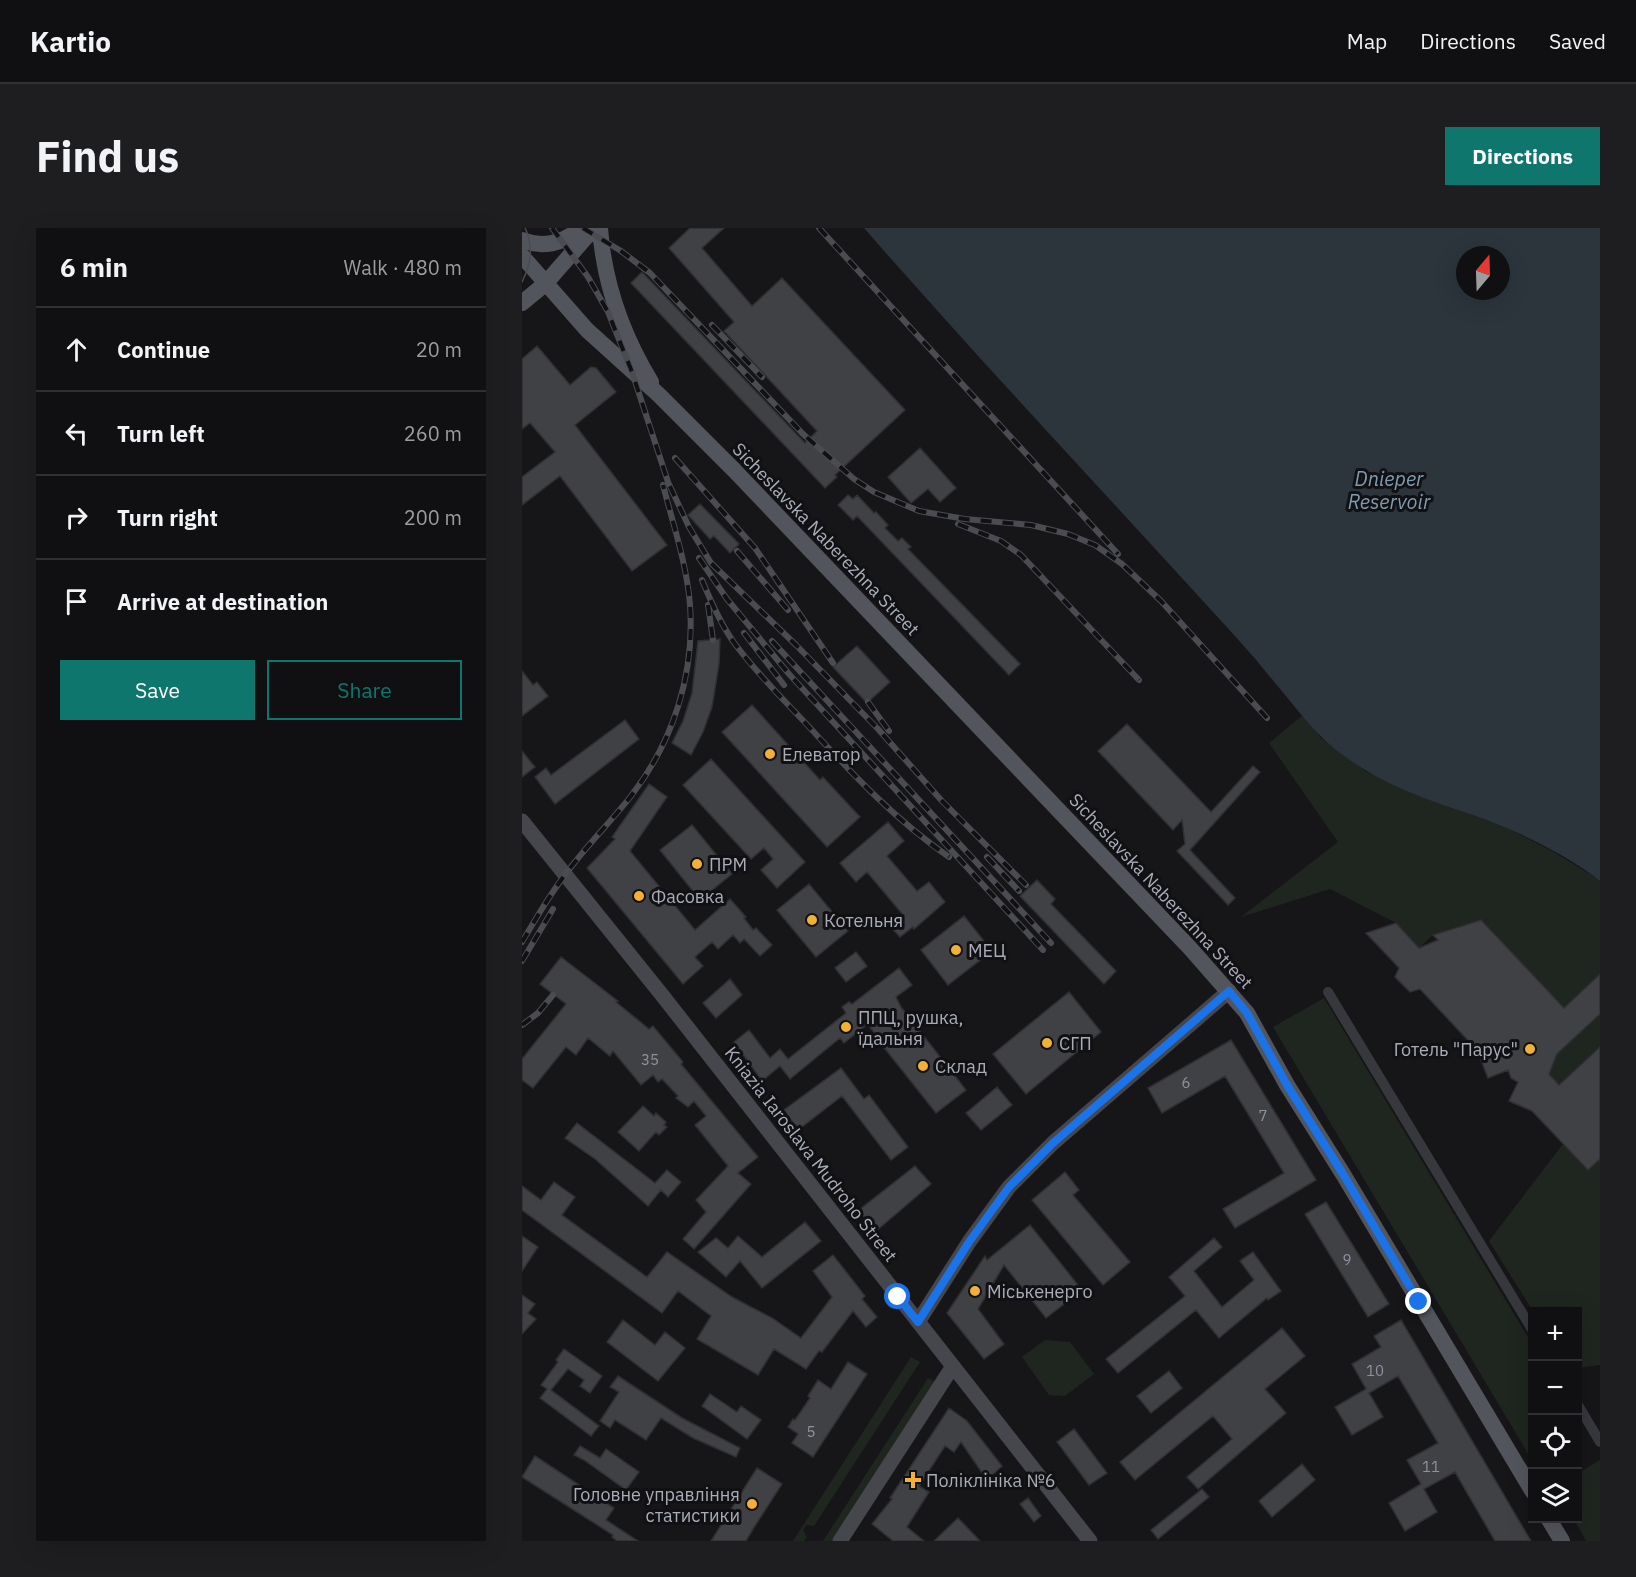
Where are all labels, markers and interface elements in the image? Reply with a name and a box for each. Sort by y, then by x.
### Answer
text: Kartio [30,23,111,60]
text: Map [1347,27,1387,55]
text: Directions [1420,27,1516,55]
text: Saved [1549,27,1606,55]
button: Directions [1445,127,1600,185]
text: Find us [36,129,179,184]
north arrow [1456,246,1510,300]
text: 6 min [60,250,128,284]
text: Walk · 480 m [344,254,462,281]
icon: ahead [60,333,93,366]
text: Continue [117,335,210,364]
text: 20 m [416,336,462,363]
icon: left [60,417,93,450]
text: Turn left [117,419,205,448]
text: 260 m [404,420,462,447]
street label: Sicheslavska Naberezhna Street [728,438,924,640]
water label: Dnieper Reservoir [1348,465,1431,515]
icon: right [60,501,93,534]
text: Turn right [117,503,218,532]
text: 200 m [404,504,462,531]
icon: arrive [60,585,93,618]
text: Arrive at destination [117,587,328,616]
button: Save [60,660,255,720]
button: Share [267,660,462,720]
place label: Елеватор [782,743,861,766]
marker: Елеватор [763,747,777,761]
street label: Sicheslavska Naberezhna Street [1064,788,1258,994]
place label: ПРМ [709,853,747,876]
marker: ПРМ [690,857,704,871]
place label: Фасовка [651,885,725,908]
marker: Фасовка [632,889,646,903]
place label: Котельня [824,909,903,932]
marker: Котельня [805,913,819,927]
place label: МЕЦ [968,939,1006,962]
marker: МЕЦ [949,943,963,957]
place label: ППЦ, рушка, їдальня [857,1006,964,1050]
marker: ППЦ, рушка, їдальня [839,1020,853,1034]
place label: СГП [1059,1032,1092,1055]
marker: СГП [1040,1036,1054,1050]
place label: Готель "Парус" [1394,1038,1518,1061]
street label: Kniazia Iaroslava Mudroho Street [720,1042,902,1266]
marker: Готель "Парус" [1523,1042,1537,1056]
house number: 35 [641,1050,659,1069]
place label: Склад [935,1055,987,1078]
marker: Склад [916,1059,930,1073]
house number: 6 [1181,1073,1191,1092]
house number: 7 [1258,1106,1268,1125]
house number: 9 [1342,1250,1352,1269]
place label: Міськенерго [987,1280,1093,1303]
route start [884,1283,910,1309]
marker: Міськенерго [968,1284,982,1298]
route end [1405,1288,1431,1314]
map controls [1528,1307,1582,1523]
button: + [1528,1307,1582,1361]
house number: 10 [1366,1361,1384,1380]
button: − [1528,1361,1582,1415]
button: locate [1528,1415,1582,1469]
house number: 5 [806,1422,816,1441]
house number: 11 [1422,1457,1440,1476]
place label: Поліклініка №6 [926,1469,1056,1492]
button: layers [1528,1469,1582,1523]
marker: Поліклініка №6 [904,1471,922,1489]
place label: Головне управління статистики [573,1483,740,1527]
marker: Головне управління статистики [745,1497,759,1511]

